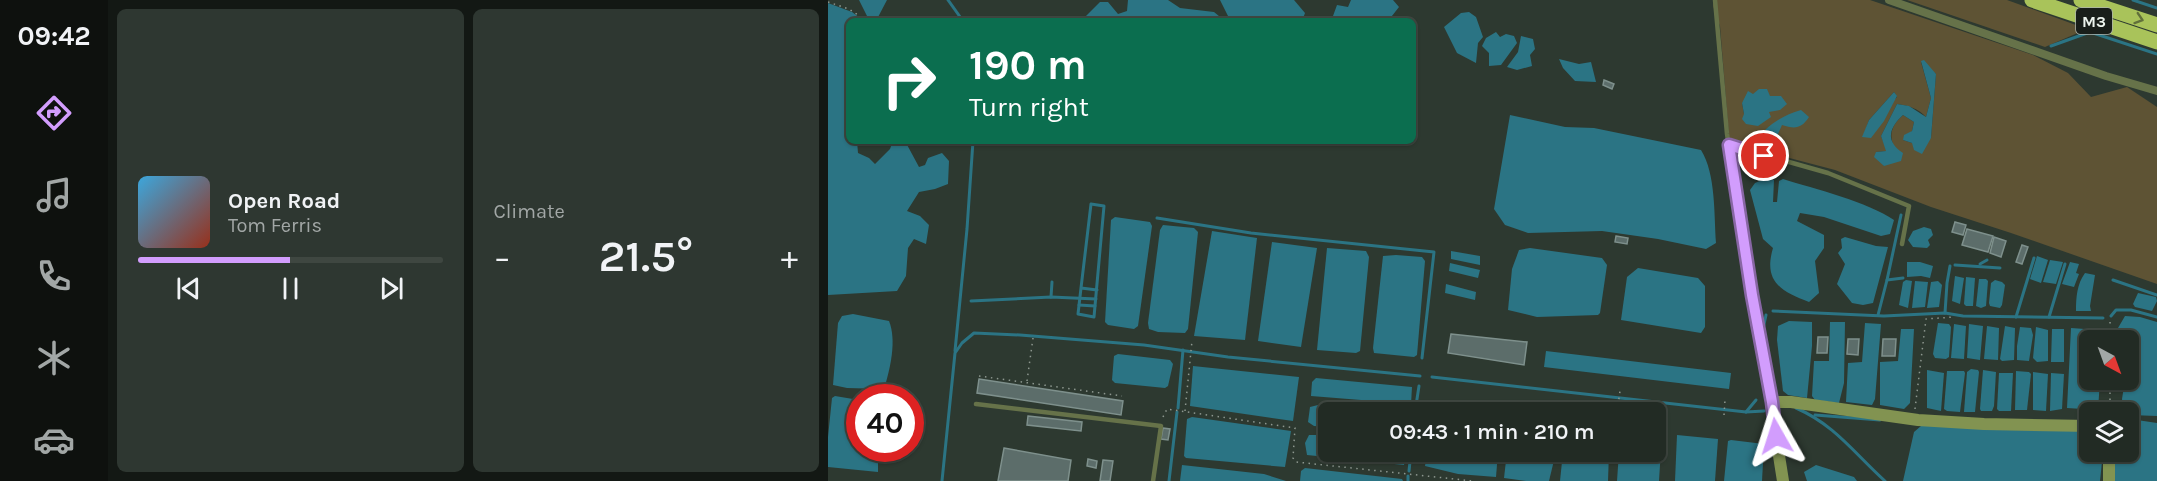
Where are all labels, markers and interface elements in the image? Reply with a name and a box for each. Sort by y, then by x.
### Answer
road number: M3 [2076,8,2112,34]
one-way arrow [2133,12,2144,25]
text: 09:42 [17,20,91,52]
text: 190 m [969,40,1087,90]
icon: right [870,42,948,120]
text: Turn right [969,91,1089,123]
icon: directions [33,92,75,134]
pin [1738,130,1789,181]
icon: arrive [1747,139,1780,172]
icon: music [33,174,75,216]
text: Open Road [228,188,340,214]
text: Climate [494,200,565,223]
text: Tom Ferris [228,214,322,237]
text: 21.5° [598,230,693,282]
text: − [494,238,511,276]
text: + [781,238,798,276]
icon: phone [33,255,75,297]
icon: previous [172,272,205,305]
icon: pause [274,272,307,305]
icon: next [375,272,408,305]
north arrow [2079,330,2139,390]
map controls [2079,330,2139,462]
icon: climate [33,337,75,379]
speed limit sign: 40 [846,384,924,462]
button: layers [2079,402,2139,462]
position arrow [1744,404,1808,468]
icon: car [33,419,75,461]
text: 09:43 · 1 min · 210 m [1389,419,1595,445]

